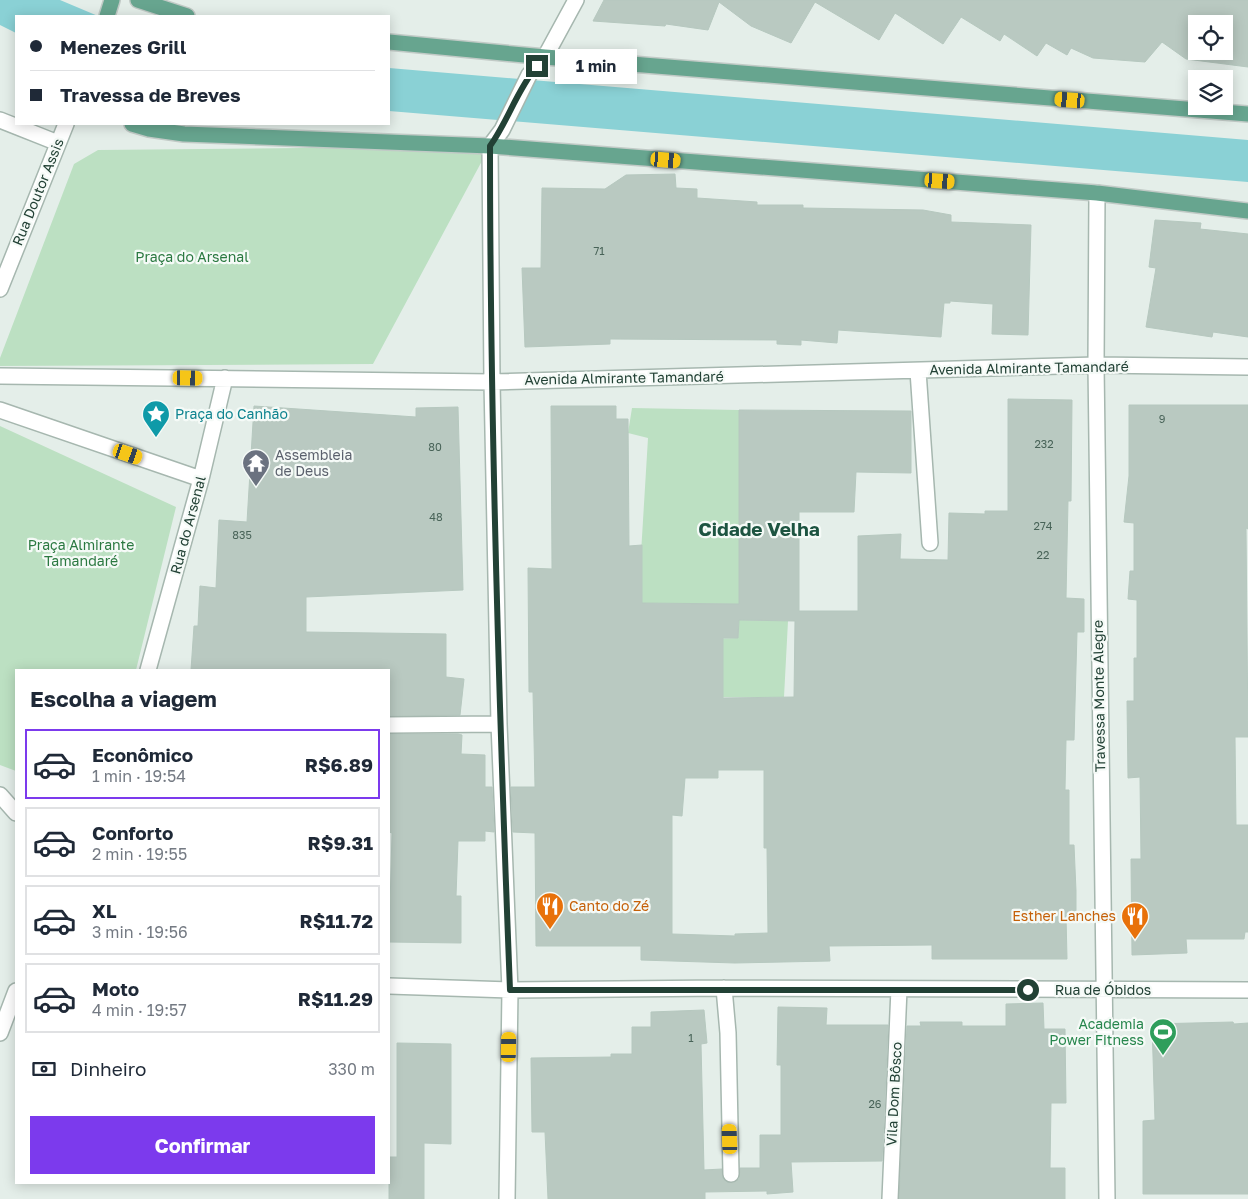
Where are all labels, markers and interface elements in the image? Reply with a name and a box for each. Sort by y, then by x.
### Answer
map controls [1188,15,1233,115]
button: locate [1188,15,1233,60]
text: Menezes Grill [60,35,186,58]
callout: 1 min [554,48,637,84]
route end [526,55,548,77]
text: 1 min [576,56,616,76]
button: layers [1188,70,1233,115]
text: Travessa de Breves [60,83,241,106]
car [1054,91,1085,109]
street label: Rua Doutor Assis [8,136,67,248]
car [650,151,681,169]
car [924,172,955,190]
house number: 71 [593,244,605,257]
park label: Praça do Arsenal [135,248,249,265]
street label: Avenida Almirante Tamandaré [929,357,1129,378]
street label: Avenida Almirante Tamandaré [524,367,724,388]
car [172,370,203,386]
place icon: Praça do Canhão [141,399,171,438]
place label: Praça do Canhão [175,405,288,422]
house number: 9 [1159,412,1165,425]
house number: 232 [1034,437,1054,450]
house number: 80 [428,440,442,453]
car [111,442,144,466]
place label: Assembleia de Deus [275,446,352,479]
temple icon: Assembleia de Deus [241,448,271,487]
street label: Rua do Arsenal [166,474,209,576]
house number: 48 [429,510,443,523]
district label: Cidade Velha [698,517,820,540]
house number: 274 [1034,519,1053,532]
house number: 835 [232,528,252,541]
park label: Praça Almirante Tamandaré [28,536,134,569]
house number: 22 [1037,548,1049,561]
street label: Travessa Monte Alegre [1089,620,1108,772]
text: Escolha a viagem [30,685,217,712]
icon: car [32,742,77,787]
text: Econômico [92,743,193,766]
text: R$6.89 [305,753,373,776]
text: 1 min · 19:54 [92,766,186,786]
icon: car [32,820,77,865]
text: Conforto [92,821,173,844]
text: R$9.31 [308,831,373,854]
text: 2 min · 19:55 [92,844,187,864]
restaurant icon: Canto do Zé [535,891,565,930]
place label: Canto do Zé [569,897,649,914]
icon: car [32,898,77,943]
text: XL [92,899,117,922]
restaurant icon: Esther Lanches [1120,901,1150,940]
place label: Esther Lanches [1012,907,1116,924]
text: R$11.72 [299,909,373,932]
text: 3 min · 19:56 [92,922,188,942]
icon: car [32,976,77,1021]
text: Moto [92,977,139,1000]
route start [1017,979,1039,1001]
street label: Rua de Óbidos [1055,981,1151,998]
text: R$11.29 [298,987,373,1010]
text: 4 min · 19:57 [92,1000,187,1020]
place label: Academia Power Fitness [1049,1015,1144,1048]
sports icon: Academia Power Fitness [1148,1017,1178,1056]
house number: 1 [688,1031,694,1044]
car [501,1032,516,1062]
street label: Vila Dom Bôsco [882,1041,905,1147]
icon: cash [30,1055,58,1083]
text: Dinheiro [70,1057,147,1080]
text: 330 m [328,1059,375,1079]
house number: 26 [868,1097,882,1110]
button: Confirmar [30,1116,375,1174]
car [721,1124,738,1154]

